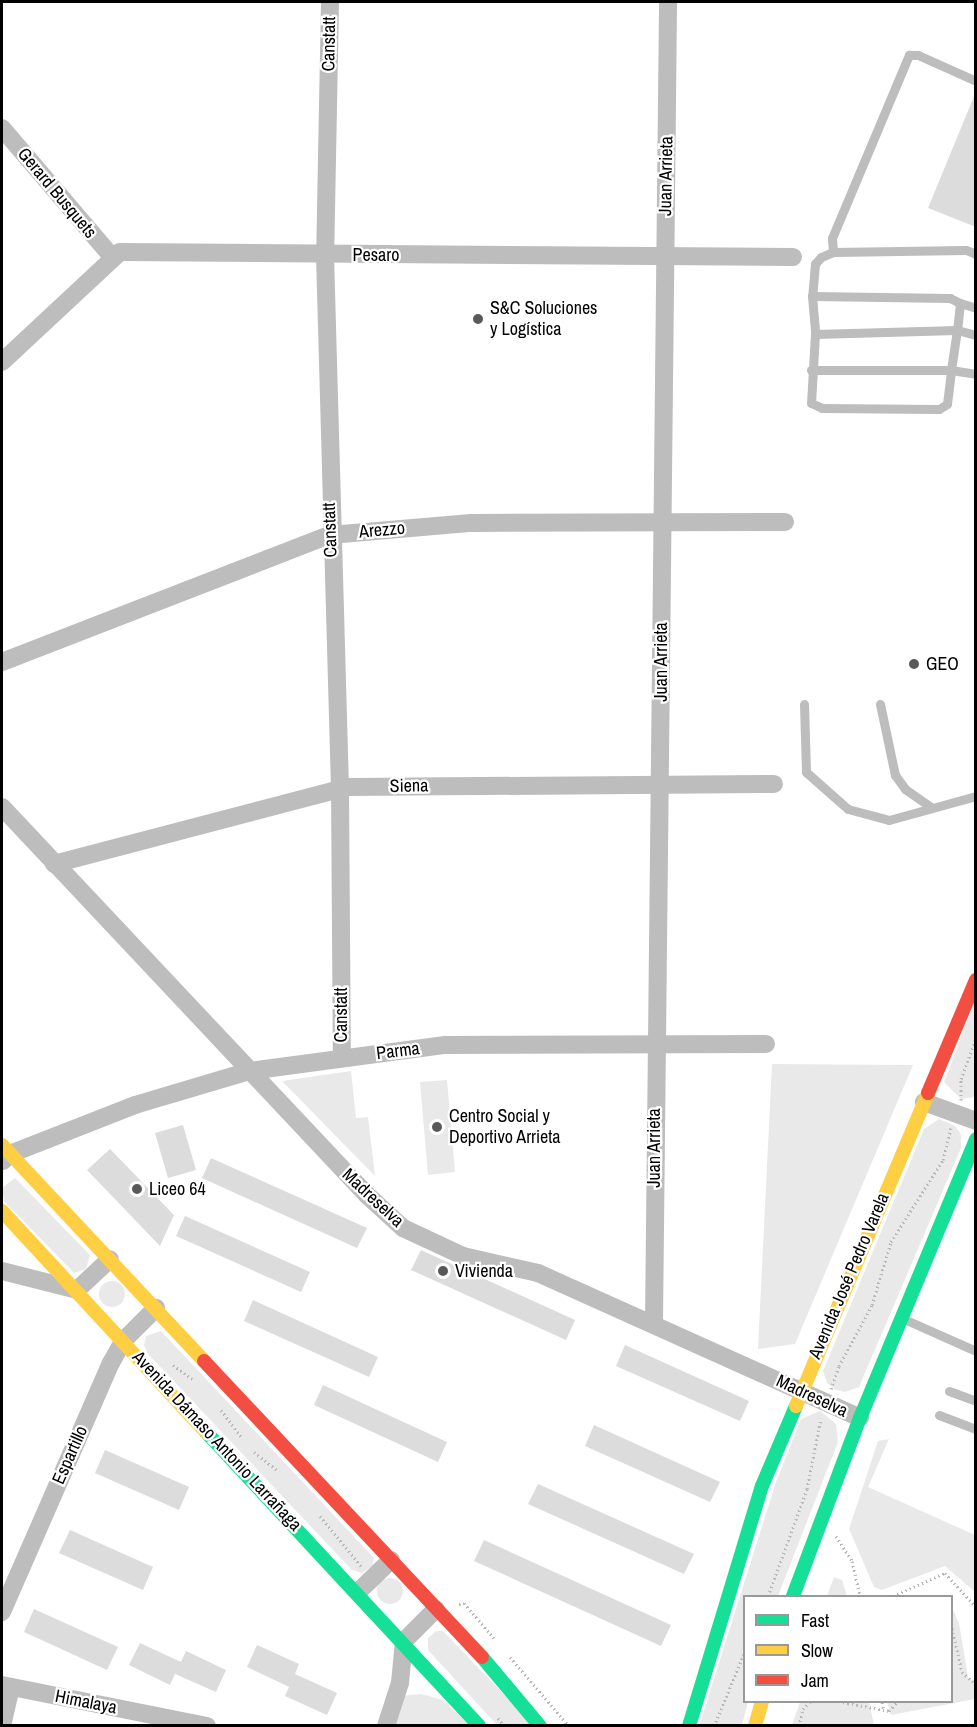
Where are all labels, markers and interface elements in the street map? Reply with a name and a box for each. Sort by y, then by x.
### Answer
street label: Canstatt [318,16,340,72]
street label: Juan Arrieta [655,136,677,216]
street label: Gerard Busquets [13,143,101,243]
street label: Pesaro [353,244,399,266]
place label: S&C Soluciones y Logística [490,298,597,340]
marker: S&C Soluciones y Logística [471,312,485,326]
street label: Canstatt [318,502,342,558]
street label: Arezzo [358,517,406,543]
street label: Juan Arrieta [650,622,672,702]
place label: GEO [926,653,959,675]
marker: GEO [907,657,921,671]
street label: Siena [390,775,428,797]
street label: Canstatt [330,988,352,1042]
street label: Parma [375,1038,421,1064]
place label: Centro Social y Deportivo Arrieta [449,1106,561,1148]
street label: Juan Arrieta [643,1108,665,1188]
marker: Centro Social y Deportivo Arrieta [430,1120,444,1134]
street label: Madreselva [338,1164,408,1232]
place label: Liceo 64 [149,1178,206,1200]
marker: Liceo 64 [130,1182,144,1196]
street label: Avenida José Pedro Varela [804,1190,894,1362]
place label: Vivienda [455,1260,513,1282]
marker: Vivienda [436,1264,450,1278]
street label: Avenida Dámaso Antonio Larrañaga [127,1346,307,1536]
street label: Madreselva [773,1370,851,1422]
street label: Espartillo [48,1423,92,1487]
legend [743,1595,953,1703]
text: Fast [801,1608,829,1633]
text: Slow [801,1638,833,1663]
text: Jam [801,1668,829,1693]
street label: Himalaya [53,1685,119,1719]

